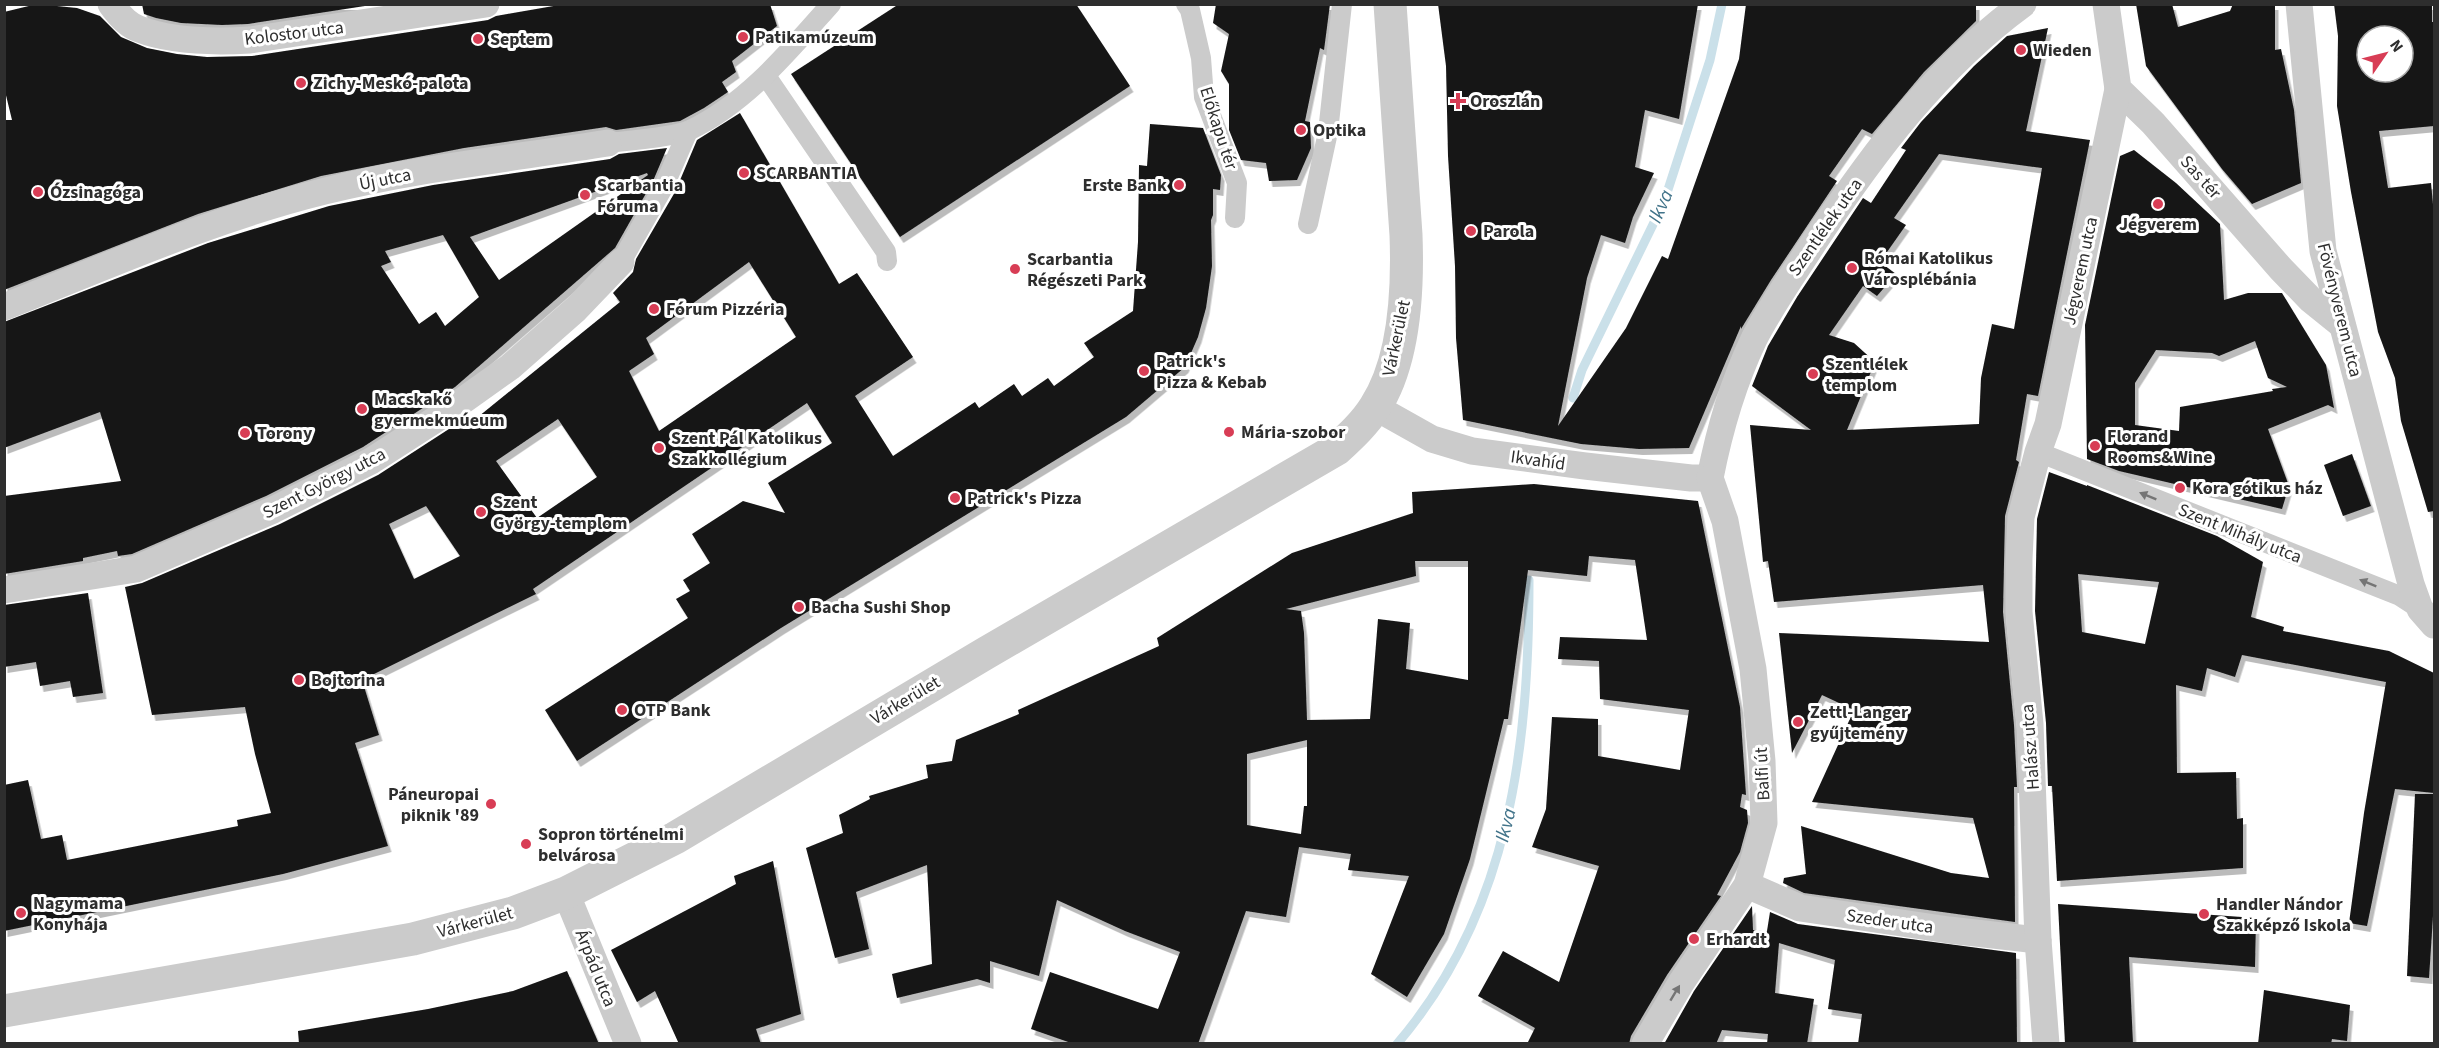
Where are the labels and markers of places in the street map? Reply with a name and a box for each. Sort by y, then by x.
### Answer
place label: Patikamúzeum [755,25,874,50]
place label: Septem [490,27,551,52]
marker: Patikamúzeum [736,30,750,44]
marker: Septem [471,32,485,46]
place label: Wieden [2033,38,2092,63]
marker: Wieden [2014,43,2028,57]
place label: Zichy-Meskó-palota [313,71,468,96]
marker: Zichy-Meskó-palota [294,76,308,90]
place label: Oroszlán [1470,89,1540,114]
marker: Oroszlán [1451,94,1465,108]
place label: Optika [1313,118,1366,143]
marker: Optika [1294,123,1308,137]
place label: SCARBANTIA [756,161,857,186]
marker: SCARBANTIA [737,166,751,180]
place label: Scarbantia Fóruma [597,173,683,219]
place label: Erste Bank [1082,173,1167,198]
marker: Erste Bank [1172,178,1186,192]
place label: Ózsinagóga [50,180,141,205]
marker: Ózsinagóga [31,185,45,199]
marker: Scarbantia Fóruma [578,188,592,202]
marker: Jégverem [2151,197,2165,211]
place label: Jégverem [2119,212,2197,237]
place label: Parola [1483,219,1534,244]
marker: Parola [1464,224,1478,238]
place label: Római Katolikus Városplébánia [1863,246,1993,292]
place label: Scarbantia Régészeti Park [1027,247,1143,293]
marker: Római Katolikus Városplébánia [1845,261,1859,275]
marker: Scarbantia Régészeti Park [1008,262,1022,276]
place label: Fórum Pizzéria [666,297,785,322]
marker: Fórum Pizzéria [647,302,661,316]
place label: Patrick's Pizza & Kebab [1156,349,1267,395]
place label: Szentlélek templom [1825,352,1908,398]
marker: Patrick's Pizza & Kebab [1137,364,1151,378]
marker: Szentlélek templom [1806,367,1820,381]
place label: Macskakő gyermekmúeum [374,387,505,433]
marker: Macskakő gyermekmúeum [355,402,369,416]
place label: Mária-szobor [1241,420,1346,445]
place label: Torony [257,421,313,446]
place label: Florand Rooms&Wine [2107,424,2212,470]
marker: Mária-szobor [1222,425,1236,439]
marker: Torony [238,426,252,440]
place label: Szent Pál Katolikus Szakkollégium [671,426,822,472]
marker: Florand Rooms&Wine [2088,439,2102,453]
marker: Szent Pál Katolikus Szakkollégium [652,441,666,455]
place label: Kora gótikus ház [2192,476,2323,501]
marker: Kora gótikus ház [2173,481,2187,495]
place label: Patrick's Pizza [967,486,1082,511]
place label: Szent György-templom [493,490,628,536]
marker: Patrick's Pizza [948,491,962,505]
marker: Szent György-templom [474,505,488,519]
place label: Bacha Sushi Shop [811,595,951,620]
marker: Bacha Sushi Shop [792,600,806,614]
place label: Bojtorina [311,668,385,693]
marker: Bojtorina [292,673,306,687]
place label: OTP Bank [634,698,711,723]
place label: Zettl-Langer gyűjtemény [1810,700,1909,746]
marker: OTP Bank [615,703,629,717]
marker: Zettl-Langer gyűjtemény [1791,715,1805,729]
place label: Páneuropai piknik '89 [388,782,479,828]
marker: Páneuropai piknik '89 [484,797,498,811]
place label: Sopron történelmi belvárosa [538,822,684,868]
marker: Sopron történelmi belvárosa [519,837,533,851]
place label: Nagymama Konyhája [33,891,123,937]
place label: Handler Nándor Szakképző Iskola [2216,892,2351,938]
marker: Nagymama Konyhája [14,906,28,920]
marker: Handler Nándor Szakképző Iskola [2197,907,2211,921]
place label: Erhardt [1706,927,1767,952]
marker: Erhardt [1687,932,1701,946]

